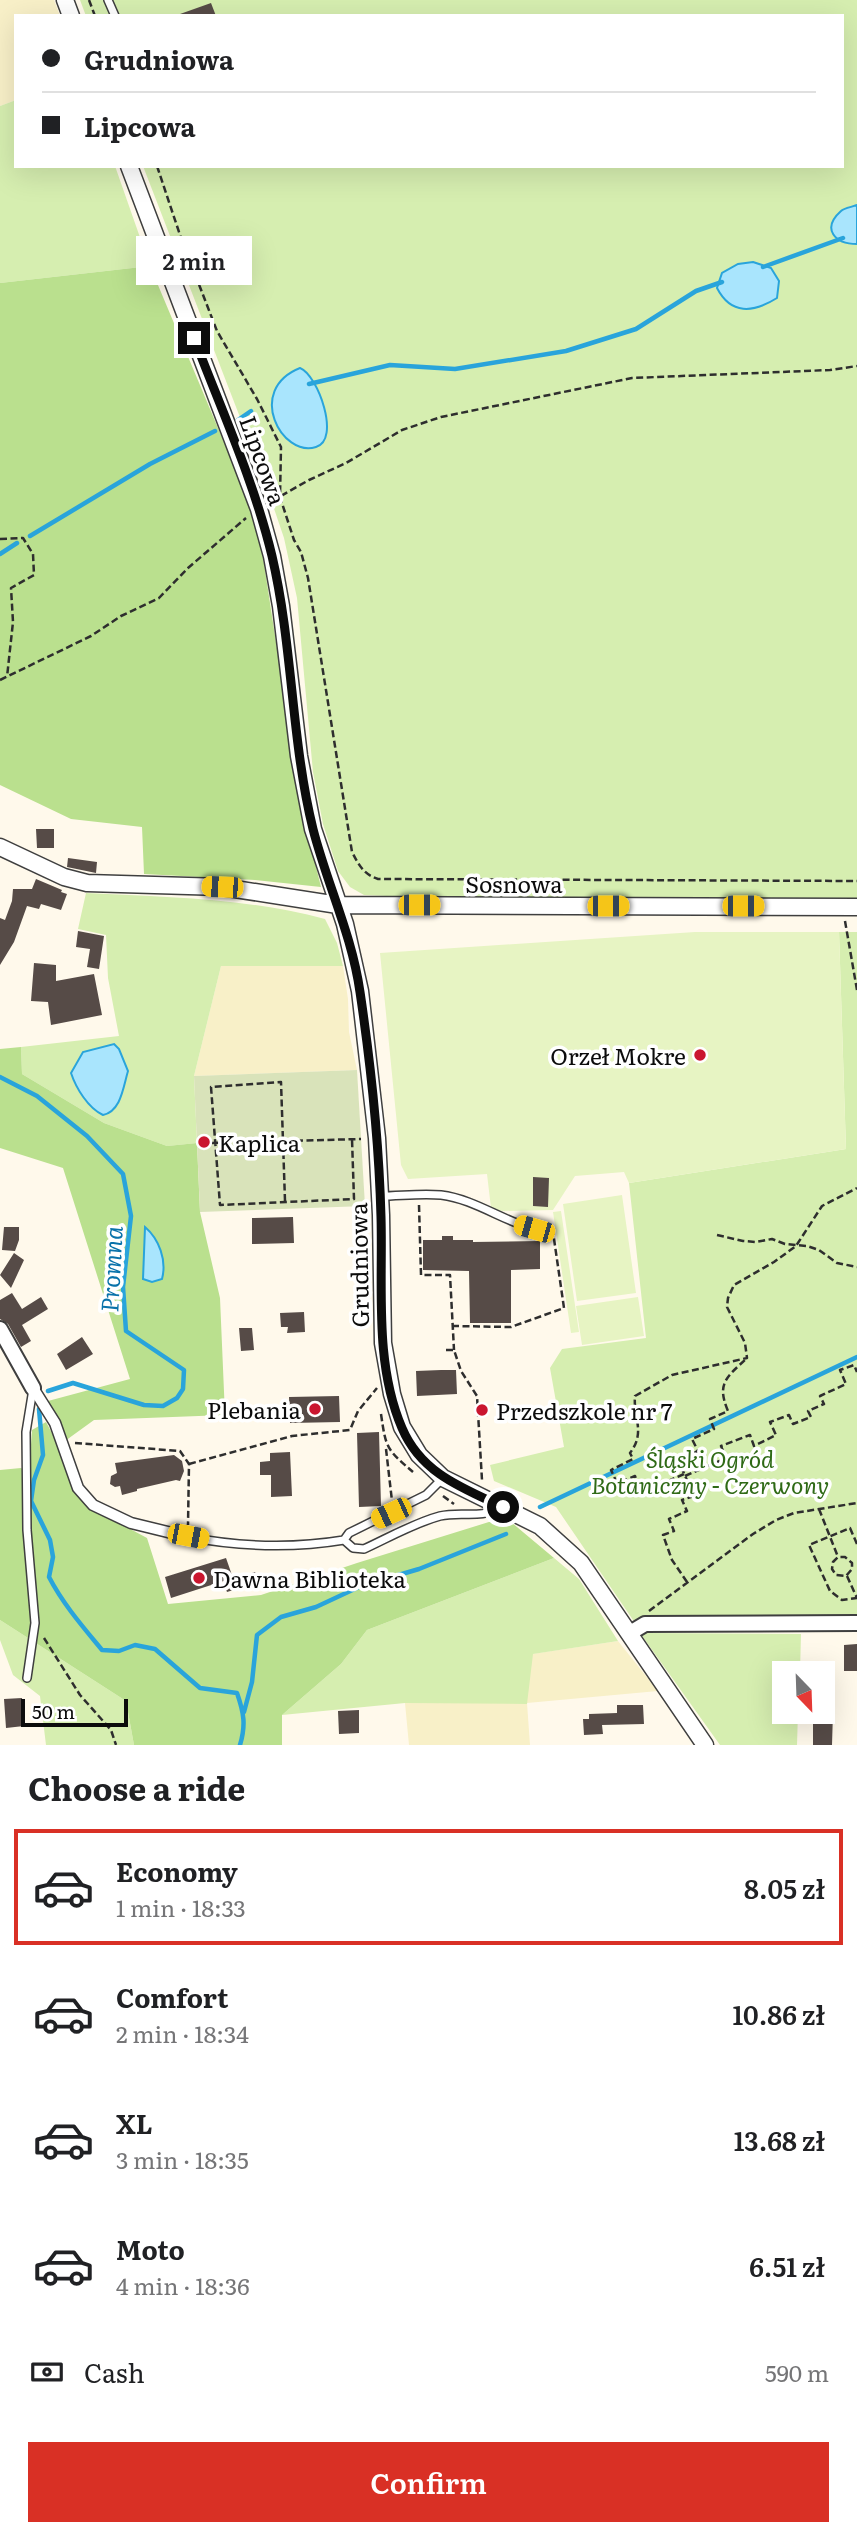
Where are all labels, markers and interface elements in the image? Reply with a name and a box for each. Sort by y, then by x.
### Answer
text: Grudniowa [84,39,234,78]
text: Lipcowa [84,106,196,145]
callout: 2 min [136,236,252,286]
text: 2 min [162,243,226,277]
route end [178,322,210,354]
street label: Lipcowa [232,410,296,510]
street label: Sosnowa [465,866,563,900]
car [201,876,244,898]
car [399,895,441,916]
car [588,896,630,917]
car [723,896,765,917]
place label: Orzeł Mokre [550,1038,686,1072]
marker: Orzeł Mokre [692,1047,708,1063]
place label: Kaplica [218,1125,301,1159]
marker: Kaplica [196,1134,212,1150]
street label: Grudniowa [340,1202,376,1328]
car [511,1213,558,1245]
water label: Promna [90,1225,130,1313]
place label: Plebania [207,1392,302,1426]
place label: Przedszkole nr 7 [496,1393,673,1427]
marker: Plebania [307,1401,323,1417]
marker: Przedszkole nr 7 [474,1402,490,1418]
park label: Śląski Ogród Botaniczny - Czerwony [591,1441,829,1501]
route start [487,1491,519,1523]
car [368,1495,415,1531]
car [166,1522,211,1550]
place label: Dawna Biblioteka [213,1561,406,1595]
marker: Dawna Biblioteka [191,1570,207,1586]
north arrow [772,1661,835,1724]
map controls [772,1661,835,1724]
scale bar [21,1696,128,1728]
text: 50 m [32,1697,75,1725]
text: Choose a ride [28,1763,245,1811]
text: Economy [116,1851,238,1890]
icon: car [32,1856,95,1919]
text: 8.05 zł [744,1868,825,1907]
text: 1 min · 18:33 [116,1890,246,1924]
text: Comfort [116,1977,228,2016]
icon: car [32,1982,95,2045]
text: 10.86 zł [732,1994,825,2033]
text: 2 min · 18:34 [116,2016,249,2050]
text: XL [116,2103,153,2142]
icon: car [32,2108,95,2171]
text: 13.68 zł [734,2120,825,2159]
text: 3 min · 18:35 [116,2142,249,2176]
text: Moto [116,2229,185,2268]
icon: car [32,2234,95,2297]
text: 6.51 zł [749,2246,825,2285]
text: 4 min · 18:36 [116,2268,250,2302]
text: Cash [84,2352,145,2391]
icon: cash [28,2353,66,2391]
text: 590 m [765,2355,829,2389]
button: Confirm [28,2442,829,2522]

